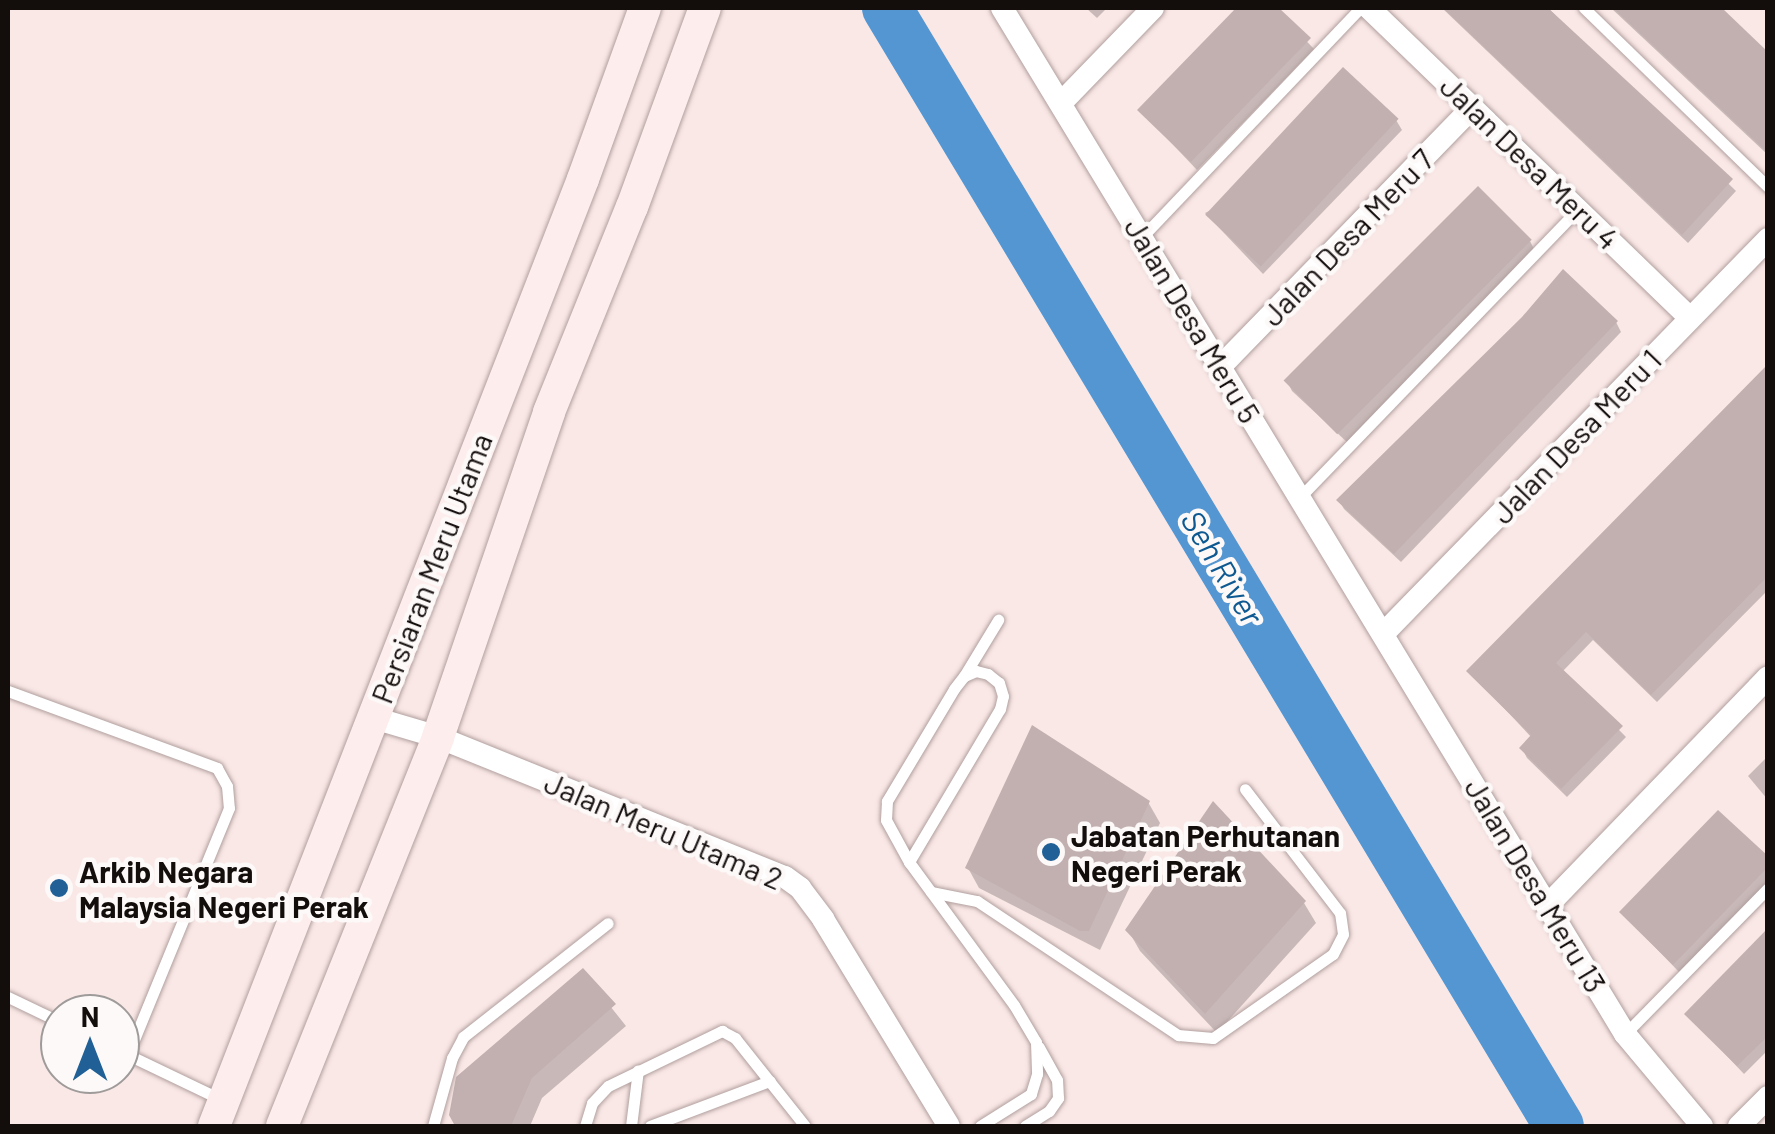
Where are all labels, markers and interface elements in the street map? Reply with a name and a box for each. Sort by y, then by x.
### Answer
street label: Jalan Desa Meru 4 [1433,68,1627,256]
street label: Jalan Desa Meru 7 [1254,141,1440,333]
street label: Jalan Desa Meru 5 [1118,211,1268,429]
street label: Jalan Desa Meru 1 [1484,341,1668,531]
street label: Persiaran Meru Utama [363,428,499,708]
water label: Seh River [1174,503,1272,631]
street label: Jalan Meru Utama 2 [539,764,789,896]
street label: Jalan Desa Meru 13 [1458,771,1614,999]
place label: Jabatan Perhutanan Negeri Perak [1071,817,1340,888]
marker: Jabatan Perhutanan Negeri Perak [1040,841,1062,863]
place label: Arkib Negara Malaysia Negeri Perak [79,853,369,924]
marker: Arkib Negara Malaysia Negeri Perak [48,877,70,899]
north arrow [40,994,140,1094]
text: N [81,999,99,1033]

